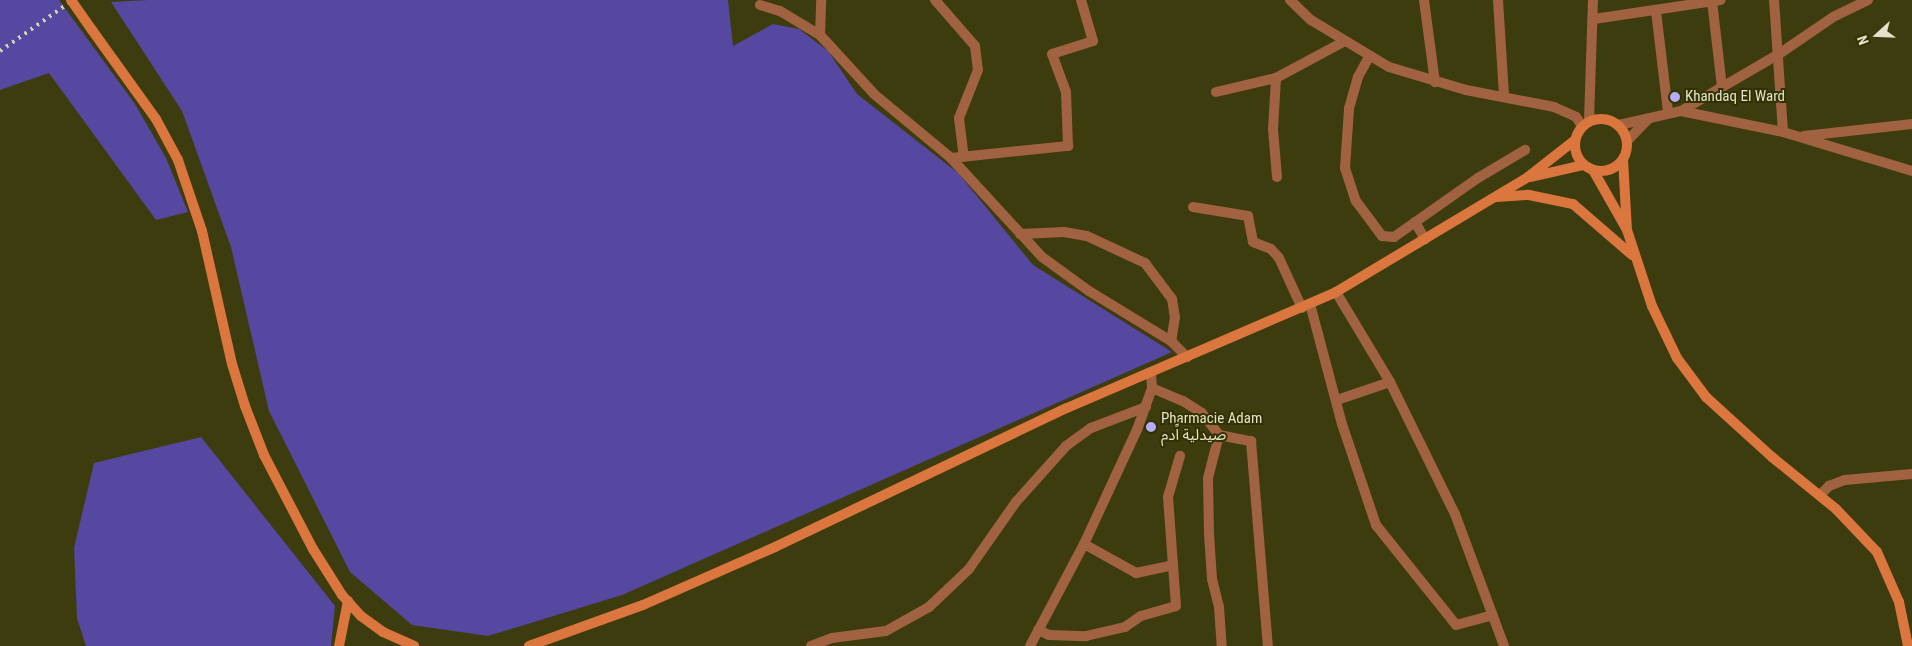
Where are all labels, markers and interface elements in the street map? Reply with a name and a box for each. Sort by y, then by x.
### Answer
north arrow [1852,10,1902,60]
text: N [1854,33,1872,47]
place label: Khandaq El Ward [1685,88,1785,106]
marker: Khandaq El Ward [1669,91,1681,103]
place label: Pharmacie Adam صيدلية اًدم [1161,409,1262,444]
marker: Pharmacie Adam صيدلية اًدم [1145,421,1157,433]

